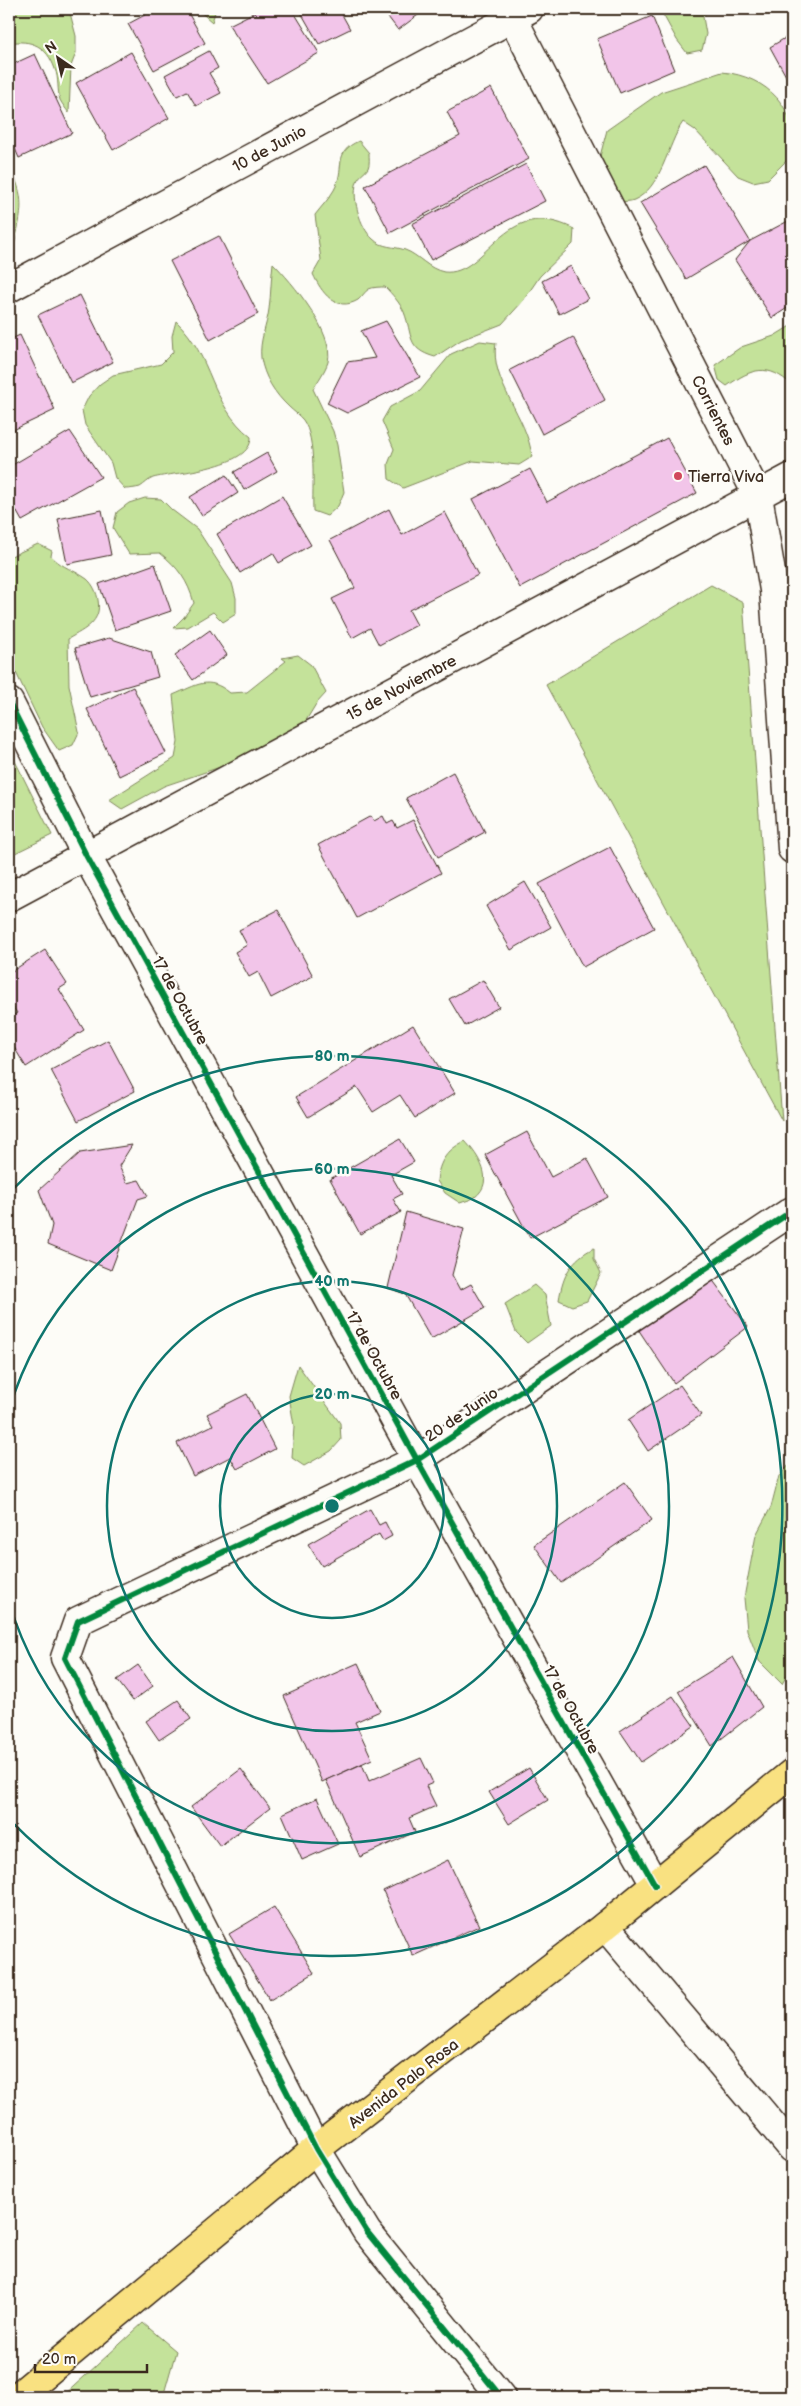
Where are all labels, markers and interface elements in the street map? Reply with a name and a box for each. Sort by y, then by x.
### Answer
north arrow [32,32,82,82]
text: N [42,38,60,58]
street label: 10 de Junio [229,122,310,177]
street label: Corrientes [687,372,738,449]
place label: Tierra Viva [688,468,764,487]
marker: Tierra Viva [672,470,684,482]
street label: 15 de Noviembre [343,651,460,725]
street label: 17 de Octubre [147,953,212,1049]
text: 80 m [314,1047,350,1066]
text: 60 m [314,1160,350,1179]
text: 40 m [314,1272,350,1291]
street label: 17 de Octubre [341,1308,406,1404]
street label: 20 de Junio [422,1384,502,1447]
text: 20 m [315,1385,350,1404]
centre of rings [323,1497,341,1515]
street label: 17 de Octubre [538,1662,603,1758]
street label: Avenida Palo Rosa [345,2035,463,2133]
scale bar [35,2341,148,2373]
text: 20 m [42,2350,76,2369]

